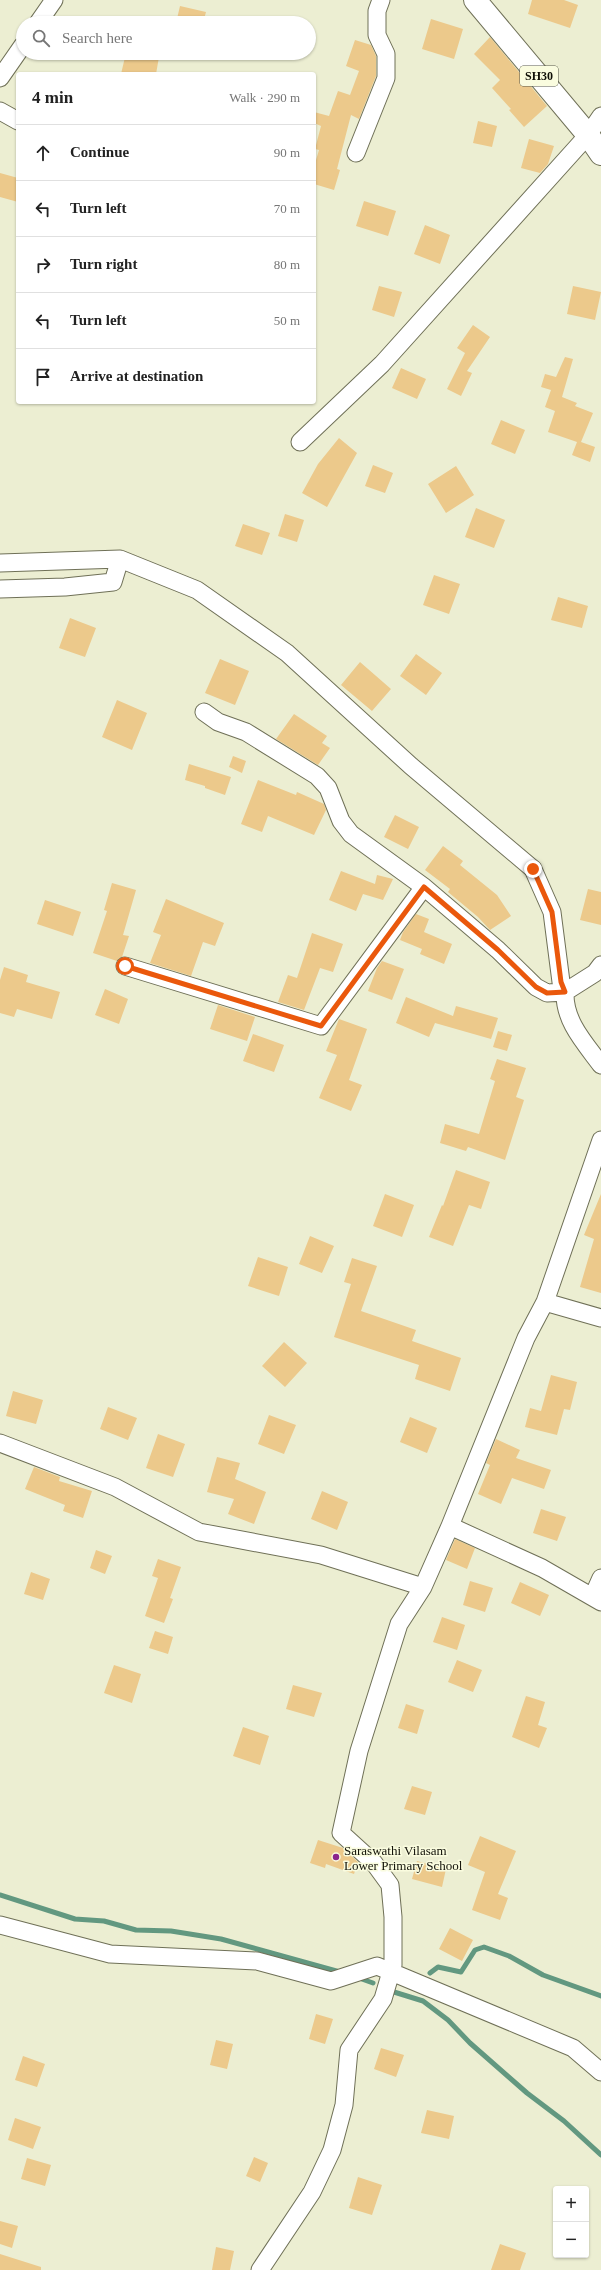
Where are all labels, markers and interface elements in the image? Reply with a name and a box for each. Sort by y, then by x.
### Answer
search box [16,16,316,60]
icon: search [30,27,52,49]
text: Search here [62,30,132,46]
road number: SH30 [520,66,558,86]
text: 4 min [32,88,73,107]
text: Walk · 290 m [229,90,300,105]
icon: ahead [32,142,54,164]
text: Continue [70,144,129,160]
text: 90 m [274,145,300,160]
icon: left [32,198,54,220]
text: Turn left [70,200,127,216]
text: 70 m [274,201,300,216]
icon: right [32,254,54,276]
text: Turn right [70,256,137,272]
text: 80 m [274,257,300,272]
icon: left [32,310,54,332]
text: Turn left [70,312,127,328]
text: 50 m [274,313,300,328]
icon: arrive [32,366,54,388]
text: Arrive at destination [70,368,203,384]
route end [524,860,542,878]
route start [116,957,134,975]
place label: Saraswathi Vilasam Lower Primary School [344,1843,463,1873]
marker: Saraswathi Vilasam Lower Primary School [331,1852,341,1862]
map controls [553,2186,589,2258]
button: + [553,2186,589,2222]
button: − [553,2222,589,2258]

